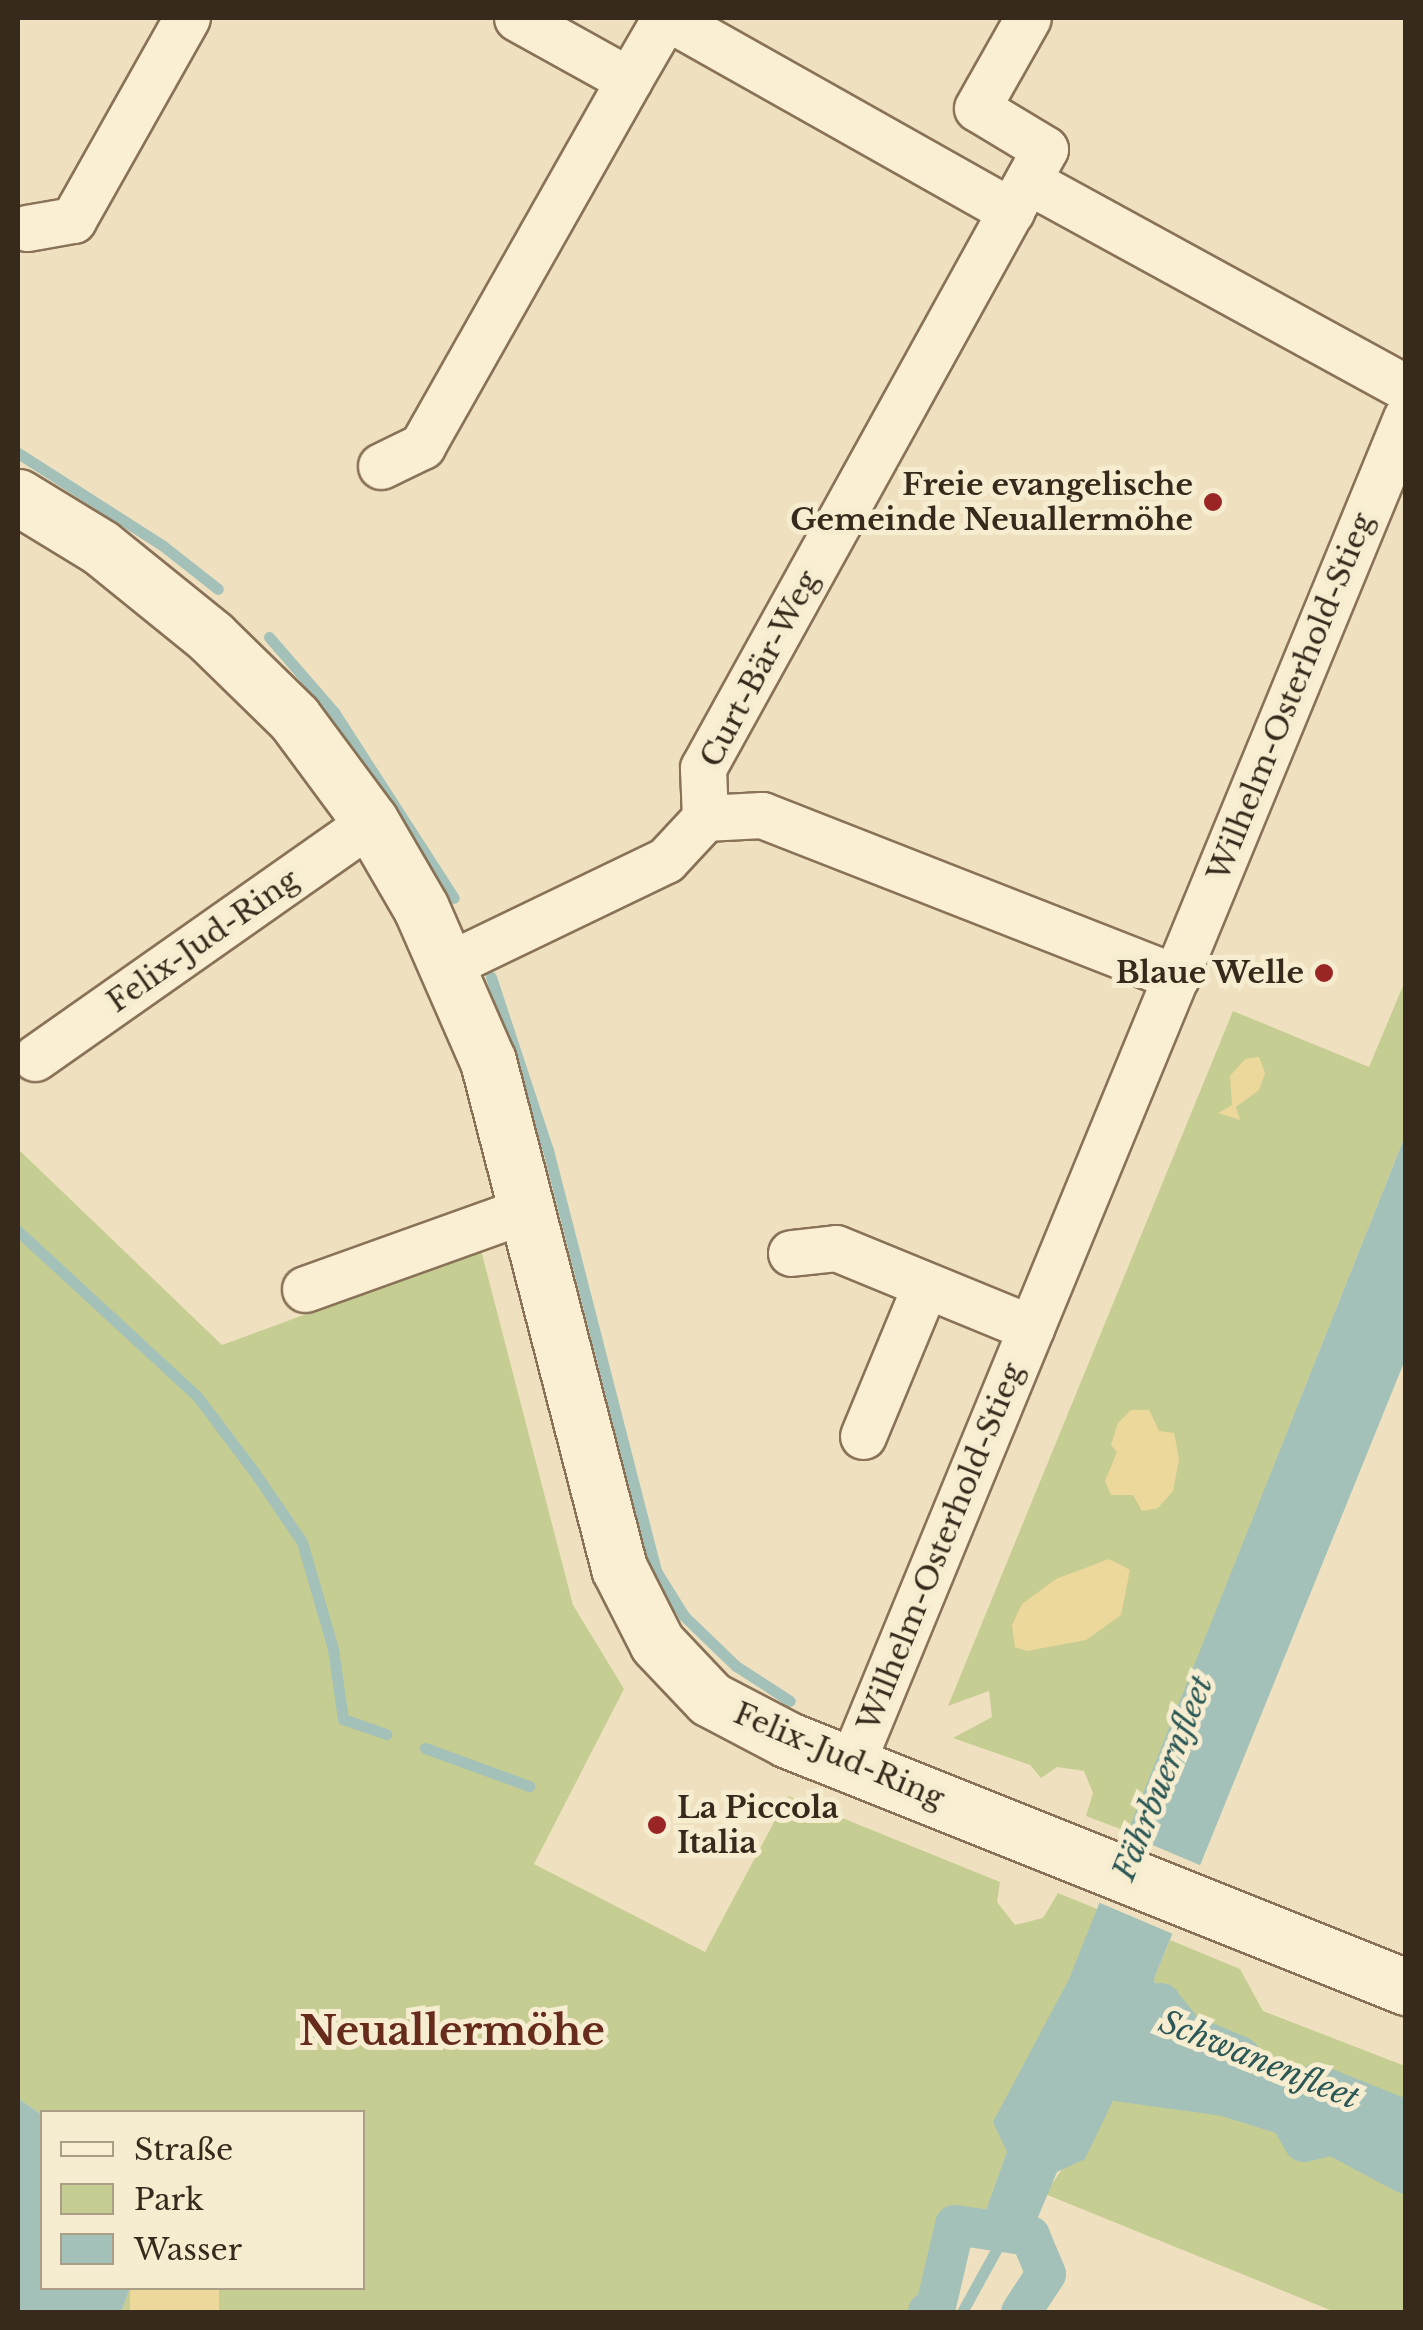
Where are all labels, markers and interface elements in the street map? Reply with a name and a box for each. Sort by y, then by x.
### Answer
place label: Freie evangelische Gemeinde Neuallermöhe [790,467,1193,538]
marker: Freie evangelische Gemeinde Neuallermöhe [1202,491,1224,513]
street label: Wilhelm-Osterhold-Stieg [1201,508,1381,886]
street label: Curt-Bär-Weg [693,565,827,773]
street label: Felix-Jud-Ring [101,862,305,1020]
place label: Blaue Welle [1115,955,1304,991]
marker: Blaue Welle [1313,962,1335,984]
street label: Wilhelm-Osterhold-Stieg [851,1358,1031,1736]
water label: Fährbuernfleet [1105,1670,1221,1886]
street label: Felix-Jud-Ring [728,1695,950,1817]
place label: La Piccola Italia [677,1790,839,1860]
marker: La Piccola Italia [646,1814,668,1836]
water label: Schwanenfleet [1154,2003,1364,2117]
district label: Neuallermöhe [299,2007,605,2055]
legend [40,2110,365,2290]
text: Straße [134,2131,233,2168]
text: Park [134,2181,204,2218]
text: Wasser [134,2231,242,2268]

